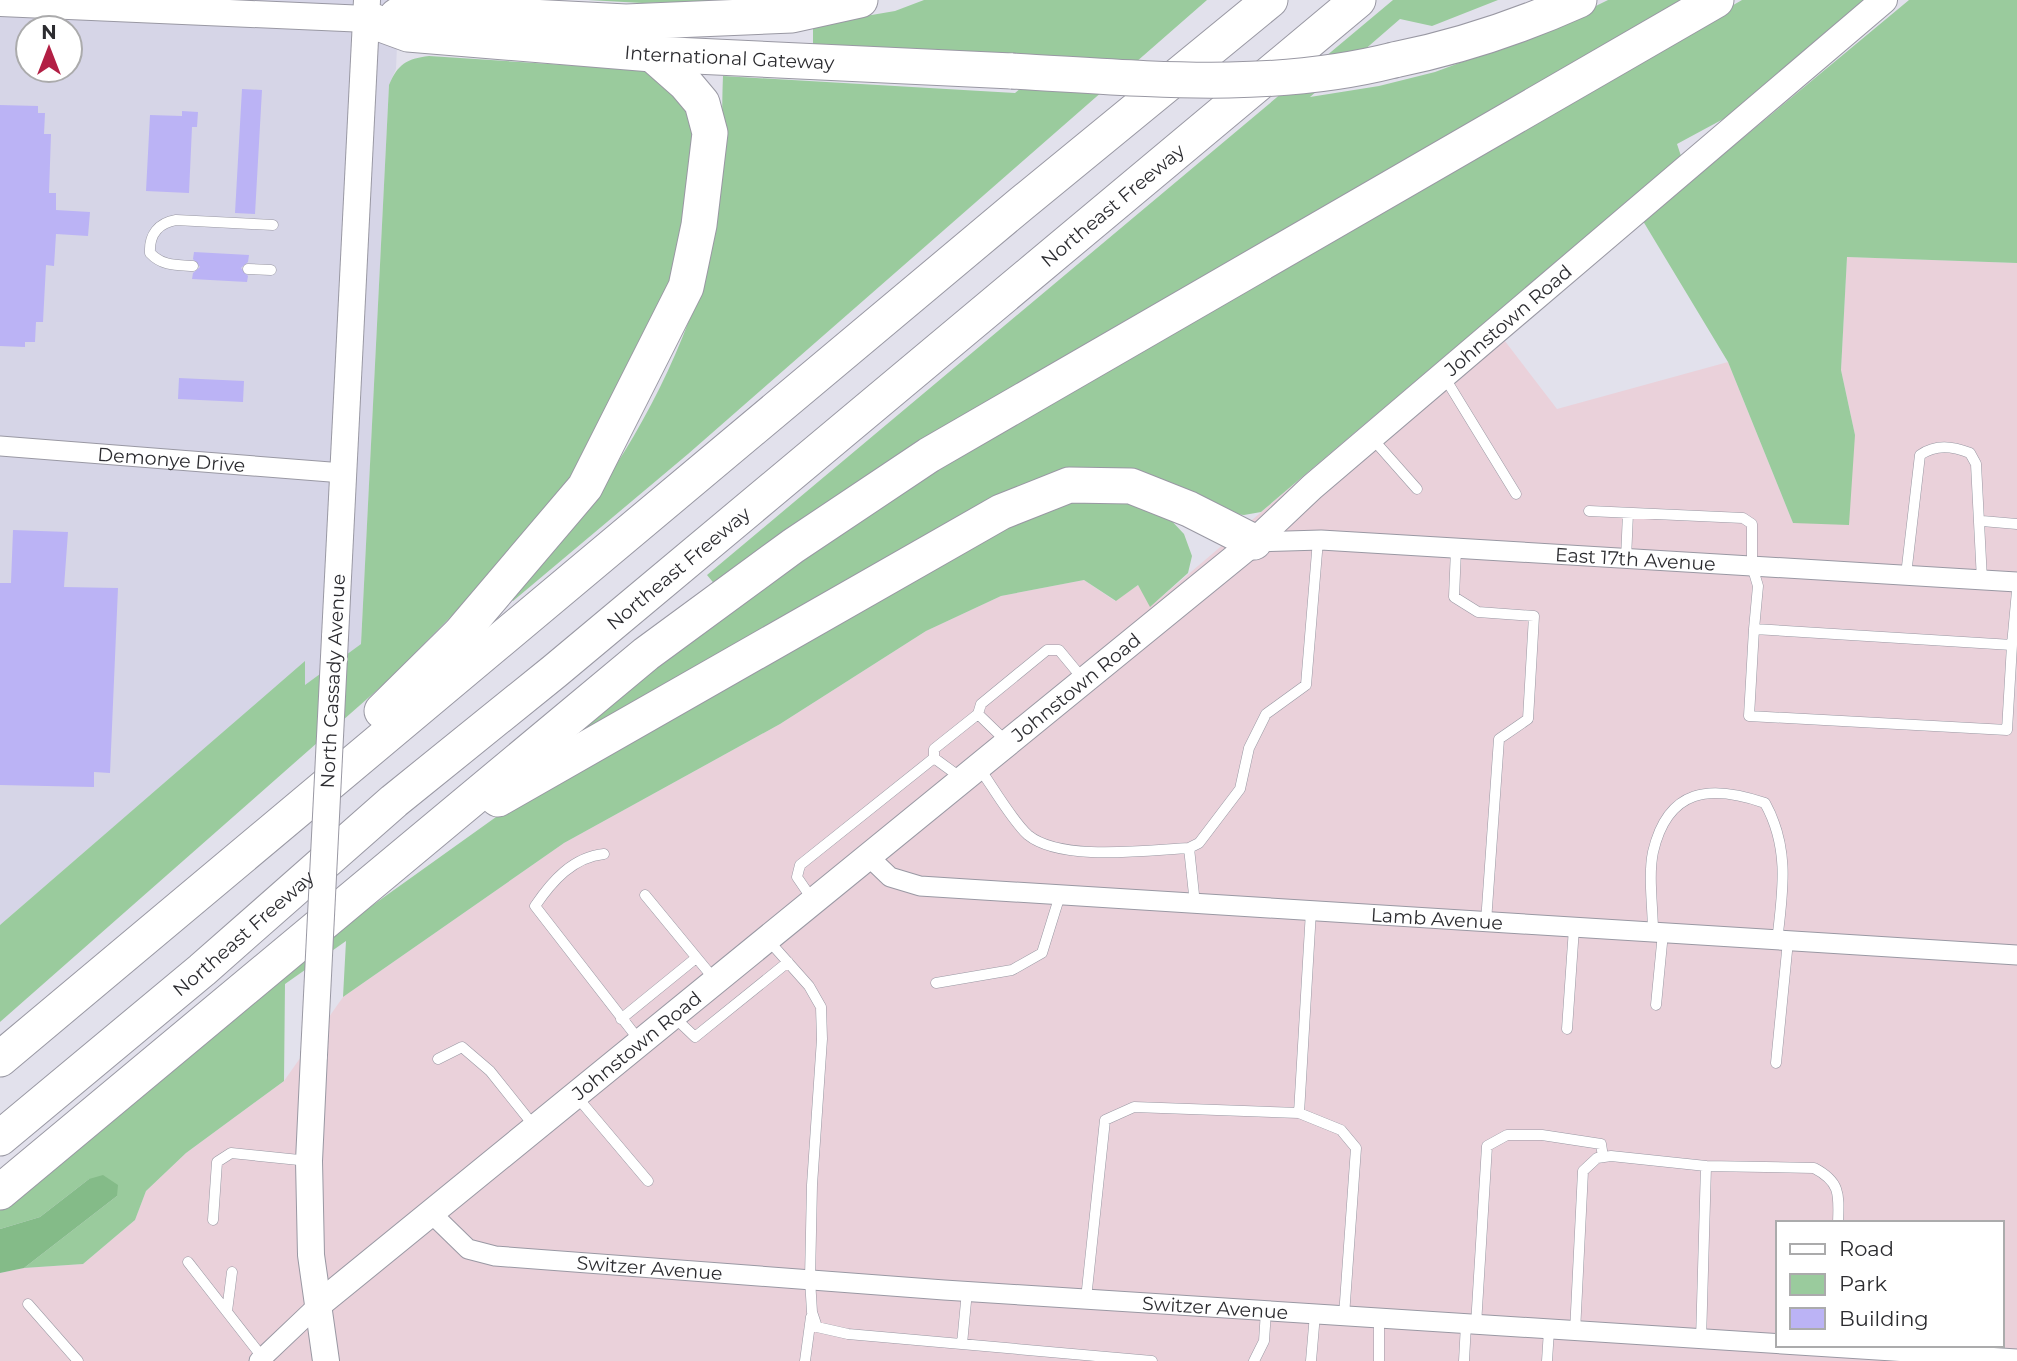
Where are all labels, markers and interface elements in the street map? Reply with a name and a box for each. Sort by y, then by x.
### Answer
north arrow [14,14,84,84]
text: N [41,21,57,44]
street label: International Gateway [624,40,836,74]
street label: Northeast Freeway [1036,138,1189,272]
street label: Johnstown Road [1439,260,1576,381]
street label: Demonye Drive [97,442,246,477]
street label: Northeast Freeway [602,501,755,635]
street label: East 17th Avenue [1554,543,1716,575]
street label: North Cassady Avenue [316,573,350,789]
street label: Johnstown Road [1006,628,1145,747]
street label: Northeast Freeway [168,865,319,1001]
street label: Lamb Avenue [1370,903,1504,934]
street label: Johnstown Road [567,986,706,1105]
legend [1776,1221,2003,1347]
text: Road [1839,1236,1894,1261]
street label: Switzer Avenue [576,1251,723,1285]
text: Park [1839,1271,1887,1296]
street label: Switzer Avenue [1141,1291,1289,1324]
text: Building [1839,1306,1929,1331]

